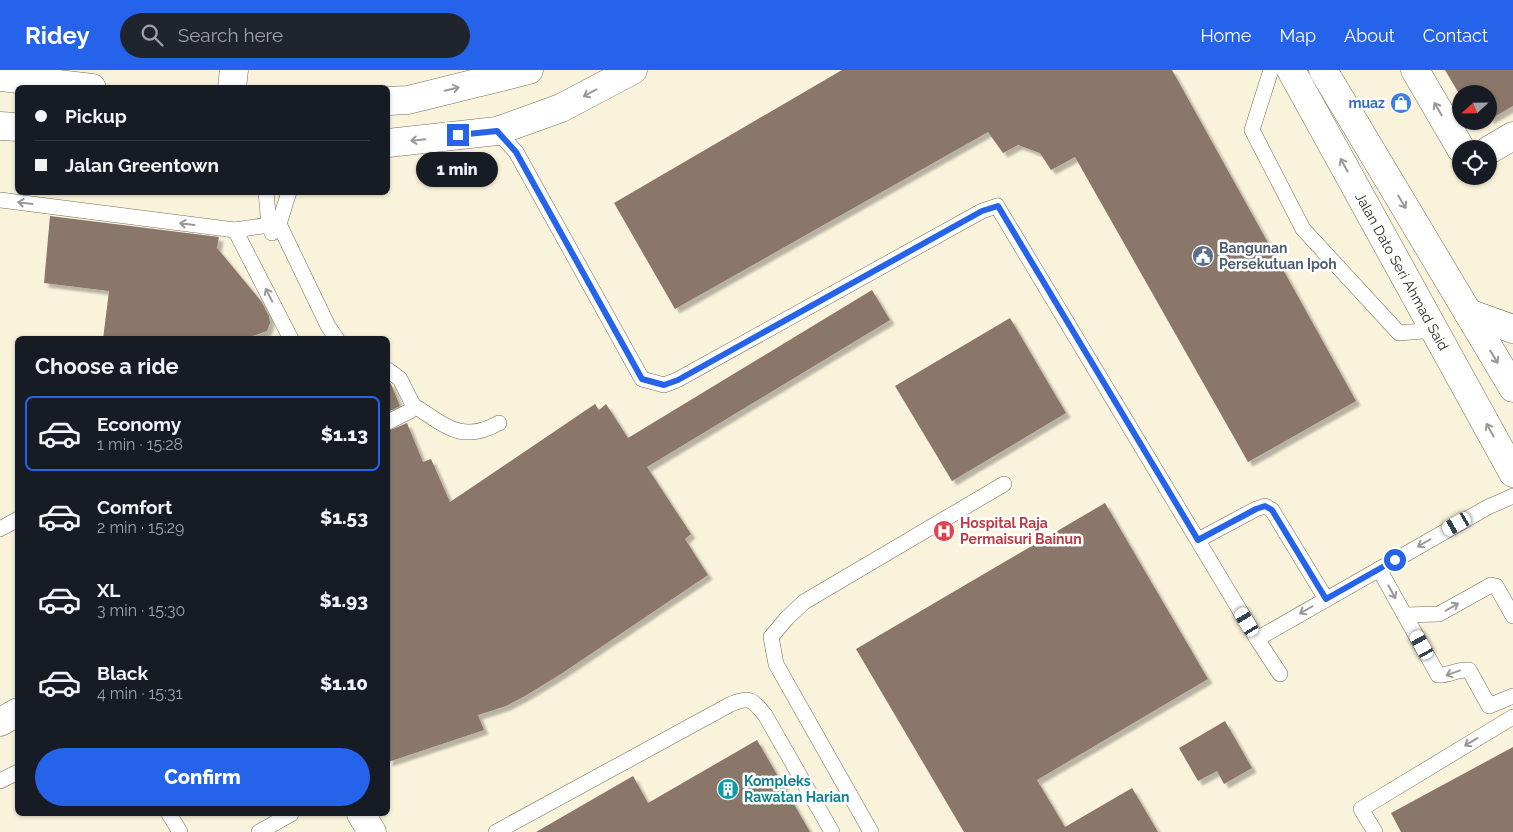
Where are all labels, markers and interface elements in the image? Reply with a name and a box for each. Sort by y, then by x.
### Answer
search box [120,13,470,58]
text: Ridey [25,21,90,50]
icon: search [138,21,166,49]
text: Search here [178,24,283,46]
text: Home [1200,25,1251,46]
text: Map [1279,25,1316,46]
text: About [1344,25,1395,46]
text: Contact [1423,25,1488,46]
one-way arrow [444,84,460,93]
north arrow [1452,85,1498,130]
map controls [1452,85,1497,185]
one-way arrow [583,89,598,98]
shop icon: muaz [1389,91,1413,115]
place label: muaz [1348,95,1385,111]
one-way arrow [1433,103,1443,117]
text: Pickup [65,105,127,127]
route end [447,124,469,146]
one-way arrow [410,135,426,145]
button: locate [1452,140,1497,185]
callout: 1 min [417,152,499,188]
text: Jalan Greentown [65,154,219,176]
one-way arrow [1338,159,1348,173]
text: 1 min [436,160,478,179]
street label: Jalan Dato Seri Ahmad Said [1352,190,1452,353]
one-way arrow [1397,195,1407,209]
one-way arrow [18,198,34,208]
one-way arrow [179,218,195,228]
place label: Bangunan Persekutuan Ipoh [1219,240,1337,272]
public building icon: Bangunan Persekutuan Ipoh [1191,244,1215,268]
one-way arrow [264,288,274,303]
one-way arrow [1490,349,1500,363]
text: Choose a ride [35,353,179,379]
icon: car [37,411,82,456]
text: Economy [97,413,181,435]
text: $1.13 [321,423,368,445]
one-way arrow [1484,424,1494,438]
text: 1 min · 15:28 [97,435,183,454]
icon: car [37,494,82,539]
text: Comfort [97,496,172,518]
text: $1.53 [320,506,368,528]
car [1440,510,1473,538]
place label: Hospital Raja Permaisuri Bainun [960,515,1082,547]
text: 2 min · 15:29 [97,518,184,537]
hospital icon: Hospital Raja Permaisuri Bainun [932,519,956,543]
one-way arrow [1417,539,1431,549]
route start [1384,549,1406,571]
icon: car [37,577,82,622]
text: XL [97,579,120,601]
one-way arrow [1388,584,1397,599]
text: $1.93 [319,589,368,611]
text: 3 min · 15:30 [97,601,185,620]
one-way arrow [1444,601,1458,611]
car [1232,605,1261,639]
one-way arrow [1300,606,1314,616]
car [1408,628,1435,662]
icon: car [37,660,82,705]
text: Black [97,662,148,684]
one-way arrow [1446,669,1461,678]
text: $1.10 [320,672,368,694]
text: 4 min · 15:31 [97,684,183,703]
one-way arrow [1465,738,1479,748]
button: Confirm [35,748,370,806]
place label: Kompleks Rawatan Harian [744,773,850,805]
building icon: Kompleks Rawatan Harian [716,777,740,801]

